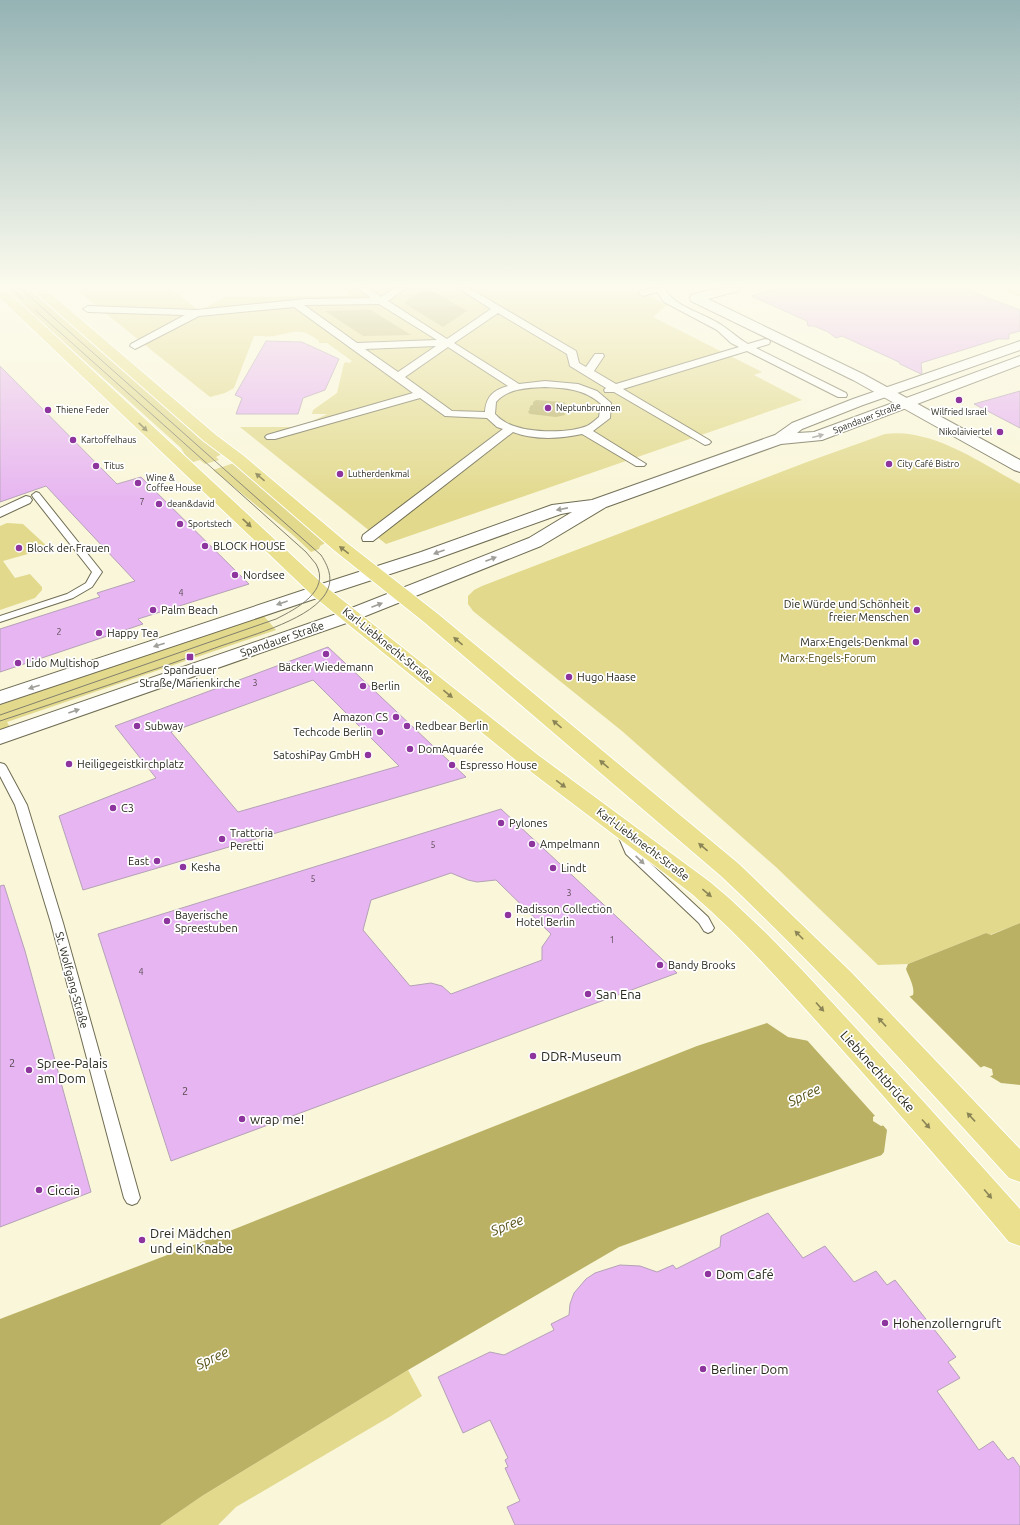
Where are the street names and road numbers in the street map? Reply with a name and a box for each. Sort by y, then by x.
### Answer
street label: Spandauer Straße [832,400,902,436]
street label: Karl-Liebknecht-Straße [341,605,435,685]
street label: Spandauer Straße [239,619,325,659]
street label: Karl-Liebknecht-Straße [594,805,692,883]
street label: St. Wolfgang-Straße [53,930,91,1030]
street label: Liebknechtbrücke [838,1028,918,1114]

